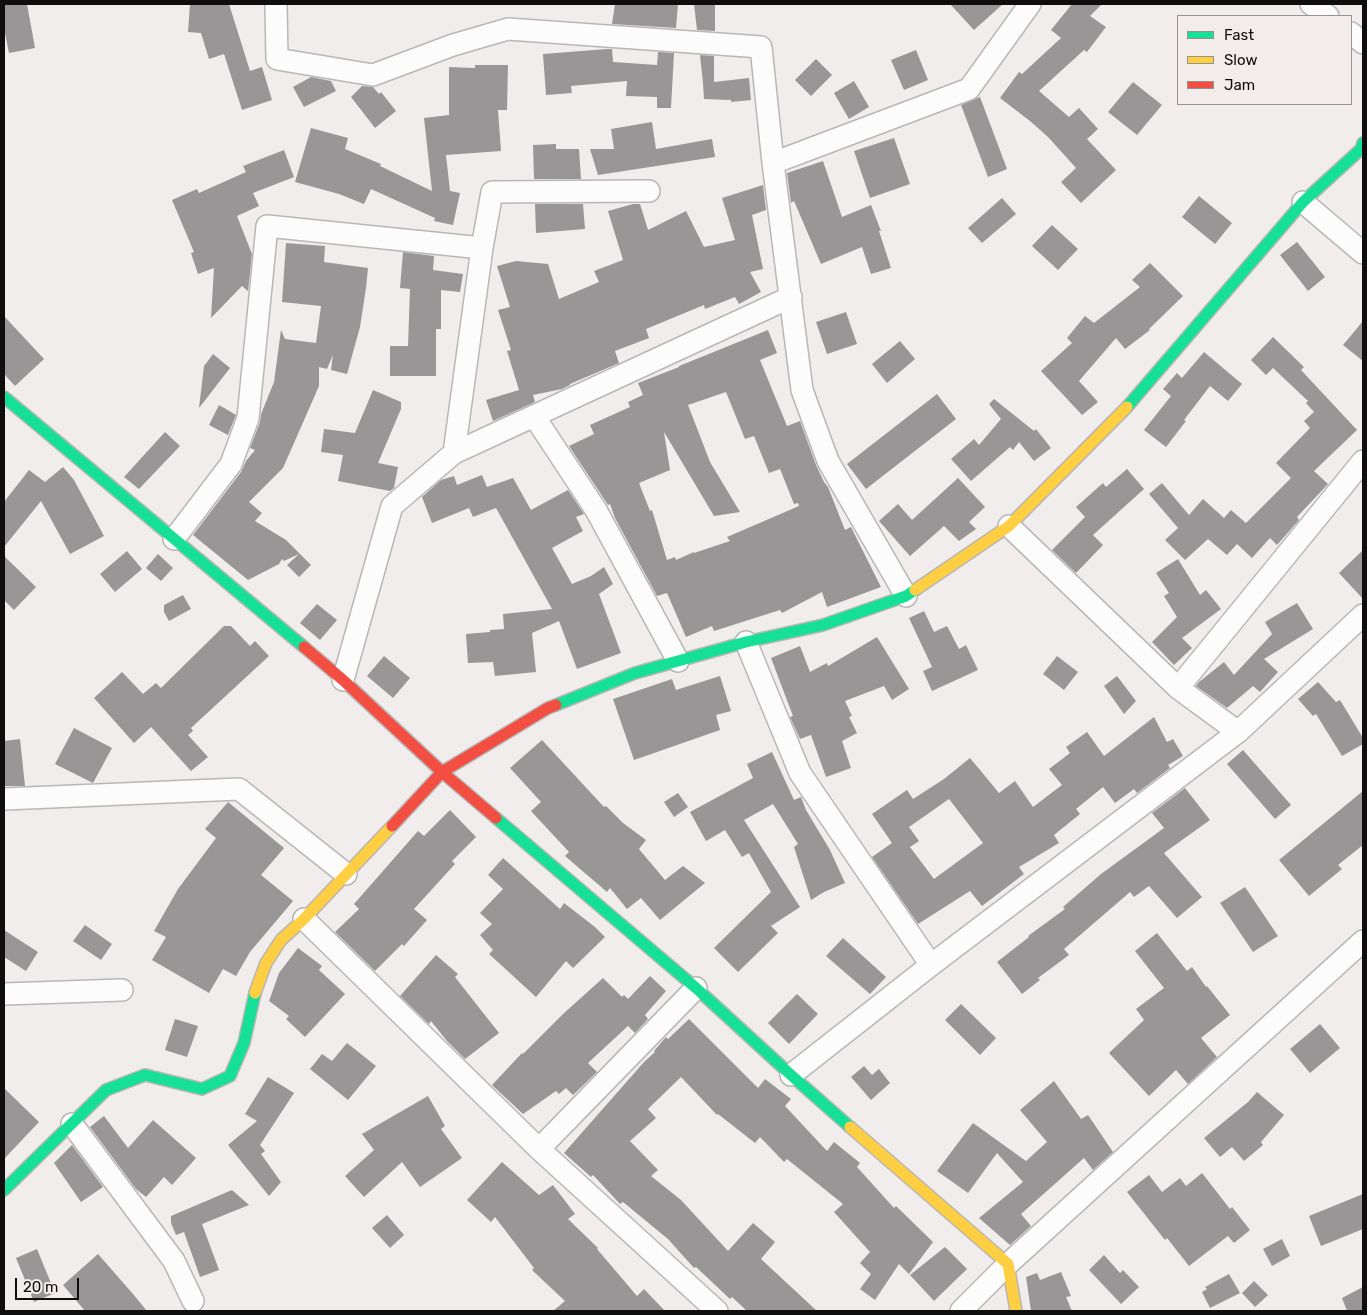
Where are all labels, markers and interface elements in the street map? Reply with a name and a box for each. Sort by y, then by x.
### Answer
legend [1177,15,1352,105]
text: Fast [1224,26,1254,44]
text: Slow [1224,51,1257,69]
text: Jam [1224,76,1255,94]
scale bar [18,1268,81,1300]
text: 20 m [23,1278,58,1296]

